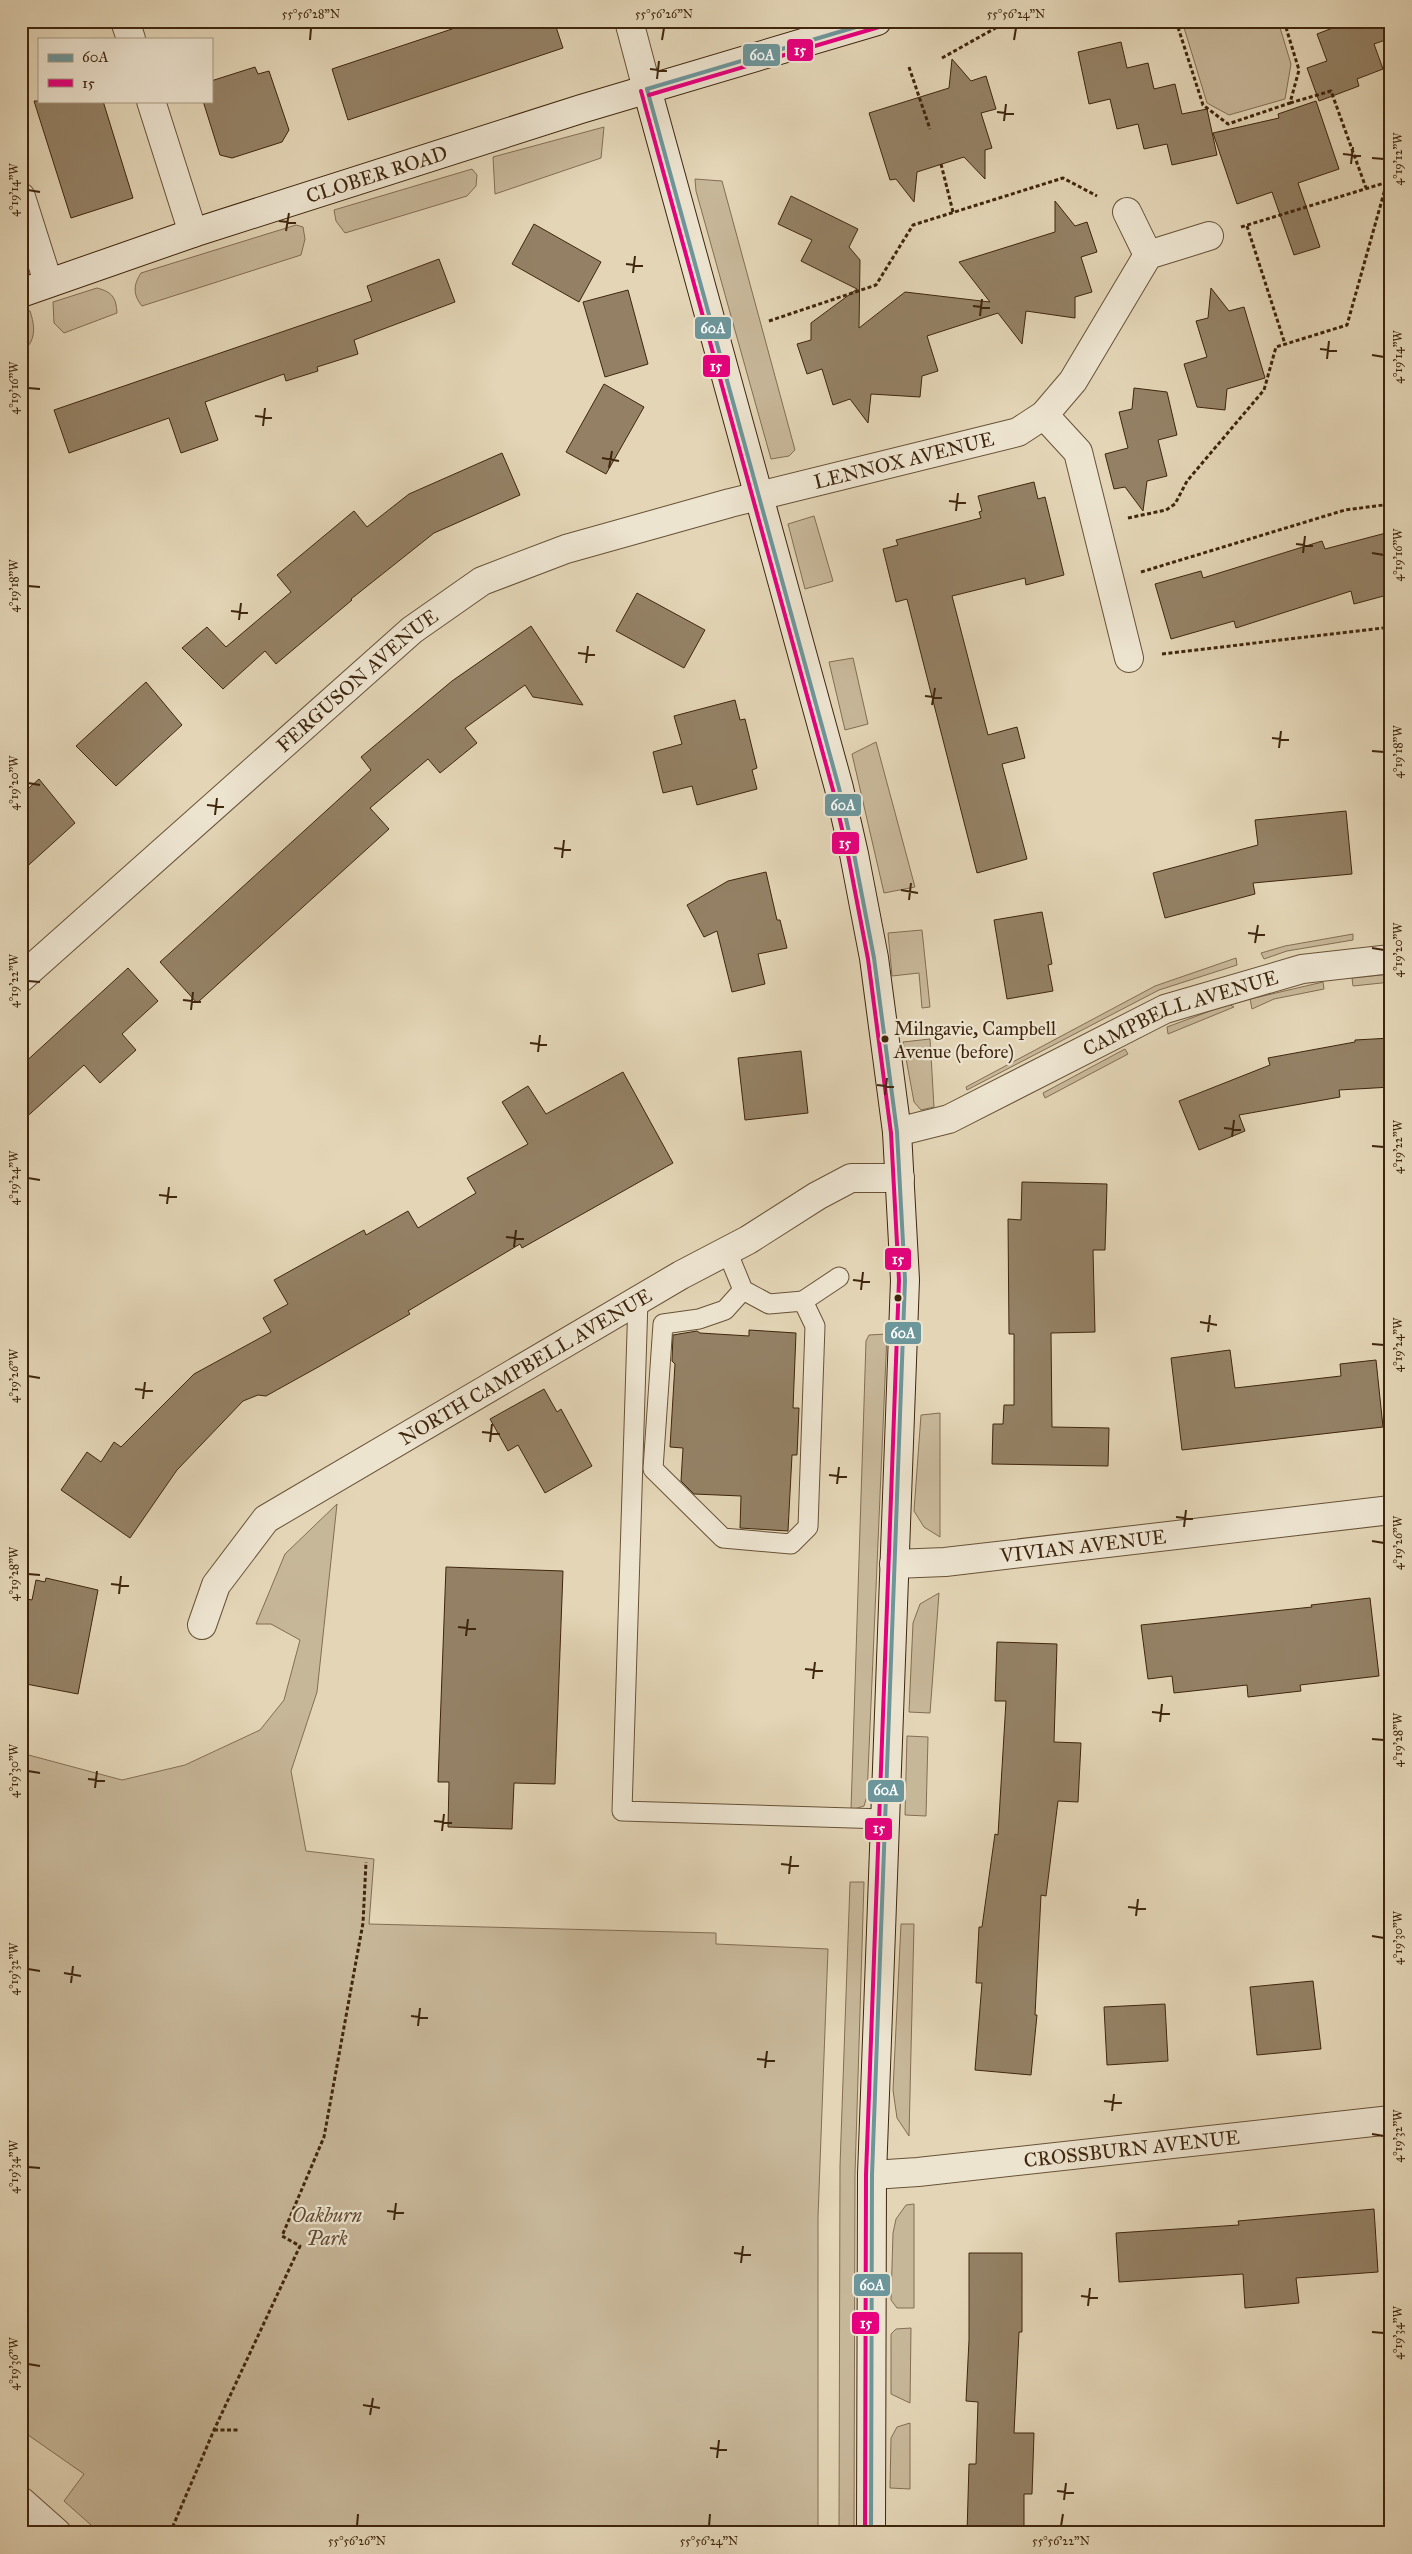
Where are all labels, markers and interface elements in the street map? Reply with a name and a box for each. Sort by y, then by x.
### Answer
text: 55°56'28"N [282,7,340,21]
text: 55°56'26"N [635,7,693,21]
text: 55°56'24"N [987,7,1045,21]
legend [38,38,212,102]
line badge: 15 [786,38,814,62]
text: 15 [794,42,806,59]
line badge: 60A [742,43,781,67]
text: 60A [750,47,775,64]
text: 60A [82,48,109,66]
text: 15 [82,74,95,92]
text: 4°19'12"W [1391,132,1405,185]
street label: CLOBER ROAD [303,140,450,208]
text: 4°19'14"W [7,163,21,217]
line badge: 60A [694,316,732,340]
text: 60A [701,320,726,337]
text: 4°19'14"W [1391,330,1405,384]
line badge: 15 [702,354,731,378]
text: 15 [710,358,722,375]
text: 4°19'16"W [7,361,21,414]
street label: LENNOX AVENUE [811,426,996,494]
text: 4°19'16"W [1391,528,1405,581]
text: 4°19'18"W [7,559,21,613]
street label: FERGUSON AVENUE [271,604,442,757]
text: 4°19'18"W [1391,725,1405,779]
text: 4°19'20"W [7,755,21,811]
line badge: 60A [824,793,862,817]
text: 60A [831,797,856,814]
line badge: 15 [831,831,860,855]
text: 15 [839,835,851,852]
text: 4°19'20"W [1391,922,1405,978]
text: 4°19'22"W [7,953,21,1008]
street label: CAMPBELL AVENUE [1079,965,1281,1061]
place label: Milngavie, Campbell Avenue (before) [893,1017,1057,1064]
marker: Milngavie, Campbell Avenue (before) [880,1034,890,1044]
text: 4°19'22"W [1391,1119,1405,1174]
text: 4°19'24"W [7,1150,21,1205]
line badge: 15 [884,1247,912,1271]
text: 15 [892,1251,904,1268]
street label: NORTH CAMPBELL AVENUE [395,1283,656,1450]
unlabelled marker [893,1293,903,1303]
text: 4°19'24"W [1391,1317,1405,1372]
line badge: 60A [884,1321,922,1345]
text: 60A [891,1325,916,1342]
text: 4°19'26"W [7,1348,21,1403]
text: 4°19'26"W [1391,1515,1405,1570]
street label: VIVIAN AVENUE [998,1524,1167,1568]
text: 4°19'28"W [7,1546,21,1601]
text: 4°19'28"W [1391,1712,1405,1767]
text: 4°19'30"W [7,1743,21,1798]
line badge: 60A [867,1779,905,1803]
text: 60A [874,1782,899,1799]
line badge: 15 [864,1817,893,1841]
text: 15 [873,1820,885,1837]
text: 4°19'30"W [1391,1910,1405,1965]
text: 4°19'32"W [7,1942,21,1995]
text: 4°19'32"W [1391,2109,1405,2162]
street label: CROSSBURN AVENUE [1022,2125,1241,2172]
text: 4°19'34"W [7,2140,21,2194]
park label: Oakburn Park [292,2203,363,2250]
line badge: 60A [853,2273,891,2297]
text: 60A [860,2277,885,2294]
text: 4°19'34"W [1391,2306,1405,2360]
line badge: 15 [851,2311,880,2335]
text: 15 [860,2315,872,2332]
text: 4°19'36"W [7,2337,21,2391]
text: 55°56'26"N [328,2534,386,2548]
text: 55°56'24"N [680,2534,738,2548]
text: 55°56'22"N [1032,2534,1090,2548]

